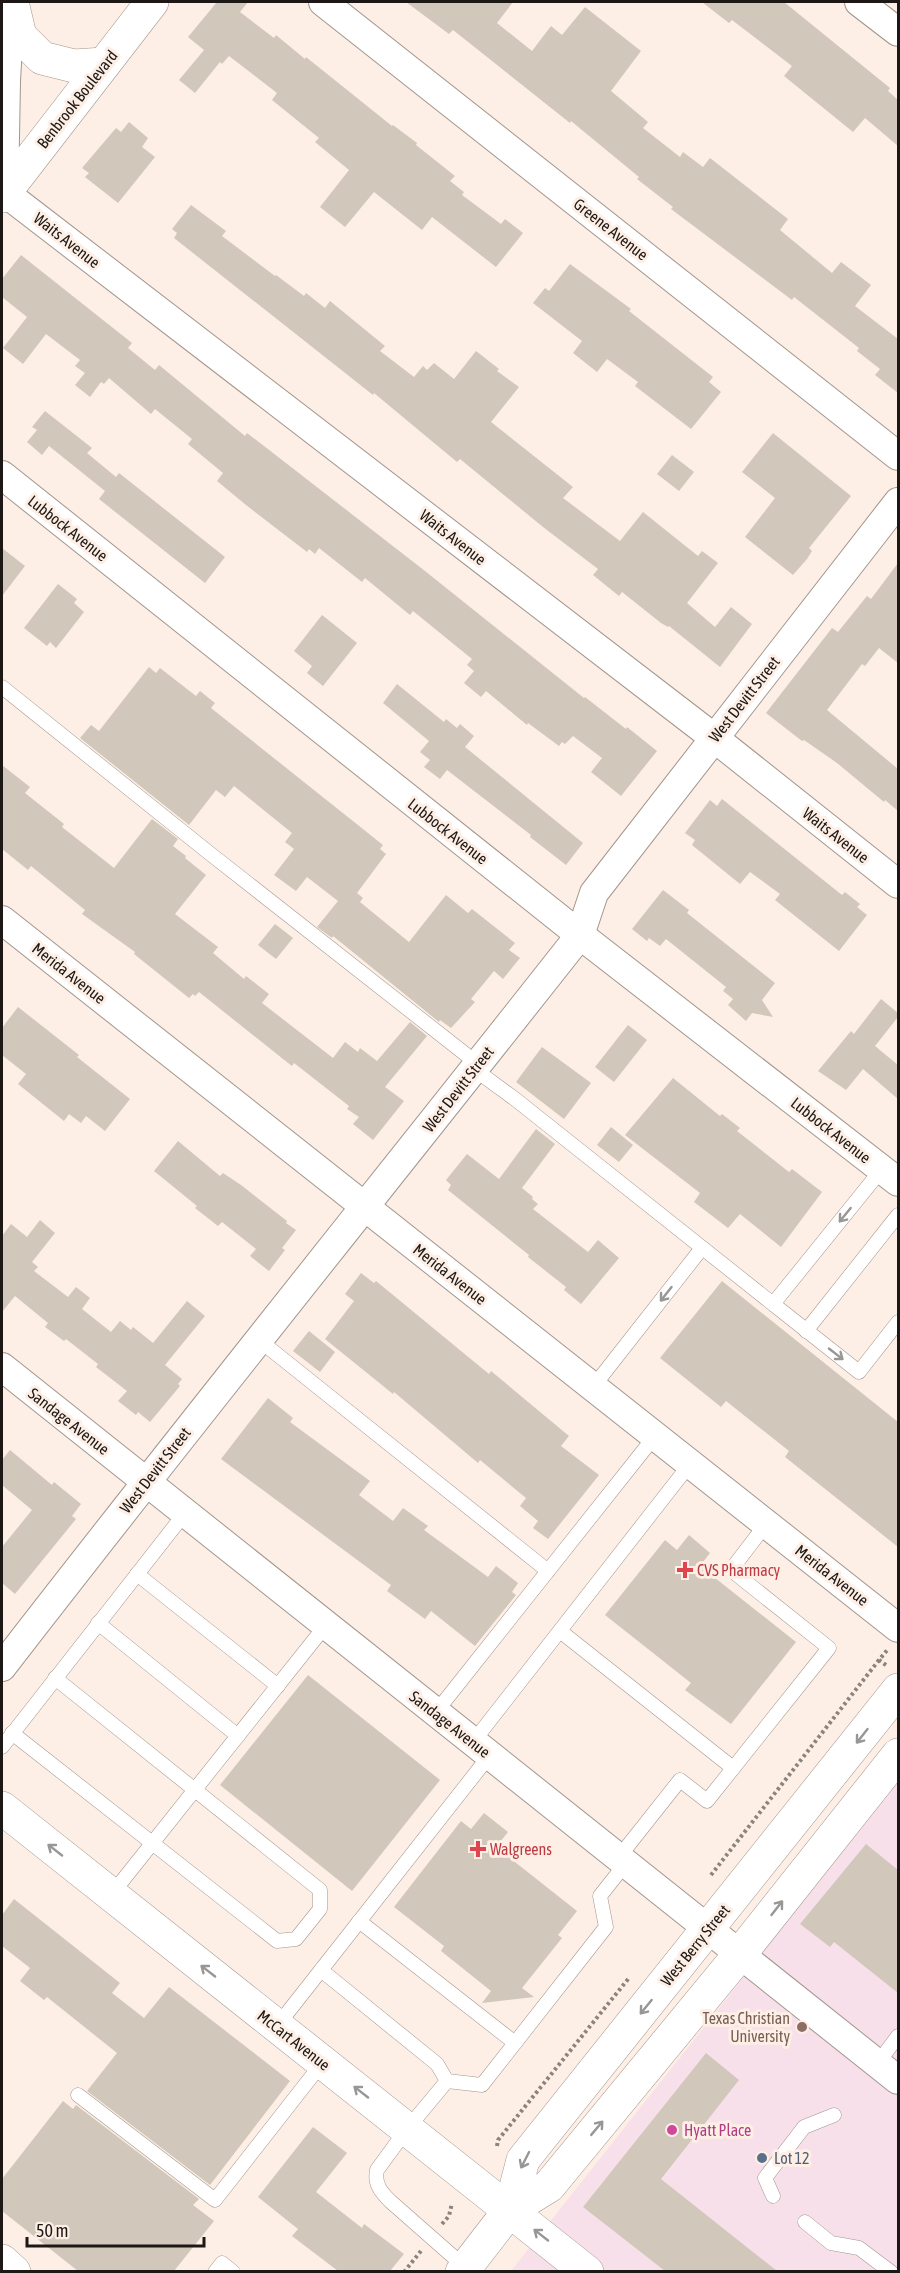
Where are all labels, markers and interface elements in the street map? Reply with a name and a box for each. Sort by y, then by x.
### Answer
street label: Benbrook Boulevard [33,46,121,152]
street label: Greene Avenue [570,194,652,264]
street label: Waits Avenue [30,209,104,271]
street label: Lubbock Avenue [25,491,111,565]
street label: Waits Avenue [416,506,490,568]
street label: West Devitt Street [705,652,783,745]
street label: Lubbock Avenue [405,794,491,868]
street label: Waits Avenue [799,804,873,866]
street label: Merida Avenue [29,939,109,1007]
street label: West Devitt Street [419,1042,497,1135]
street label: Lubbock Avenue [788,1093,874,1167]
one-way arrow [838,1206,851,1222]
street label: Merida Avenue [410,1240,490,1308]
one-way arrow [660,1285,673,1301]
one-way arrow [828,1347,844,1360]
street label: Sandage Avenue [25,1384,113,1459]
street label: West Devitt Street [116,1423,194,1516]
street label: Merida Avenue [792,1541,872,1609]
place label: CVS Pharmacy [697,1561,781,1580]
marker: CVS Pharmacy [678,1563,692,1577]
street label: Sandage Avenue [406,1687,494,1762]
one-way arrow [856,1727,869,1743]
place label: Walgreens [490,1840,552,1859]
marker: Walgreens [471,1842,485,1856]
one-way arrow [47,1844,63,1857]
one-way arrow [770,1900,783,1916]
street label: West Berry Street [657,1901,734,1990]
one-way arrow [200,1965,216,1978]
one-way arrow [639,1999,652,2015]
street label: McCart Avenue [254,2006,334,2074]
place label: Texas Christian University [703,2009,790,2046]
marker: Texas Christian University [795,2020,809,2034]
one-way arrow [353,2086,369,2099]
one-way arrow [590,2121,604,2136]
place label: Hyatt Place [684,2121,751,2140]
marker: Hyatt Place [665,2123,679,2137]
place label: Lot 12 [774,2149,810,2167]
one-way arrow [519,2151,531,2169]
marker: Lot 12 [755,2151,769,2165]
scale bar [27,2210,204,2248]
text: 50 m [36,2220,68,2241]
one-way arrow [534,2229,550,2242]

